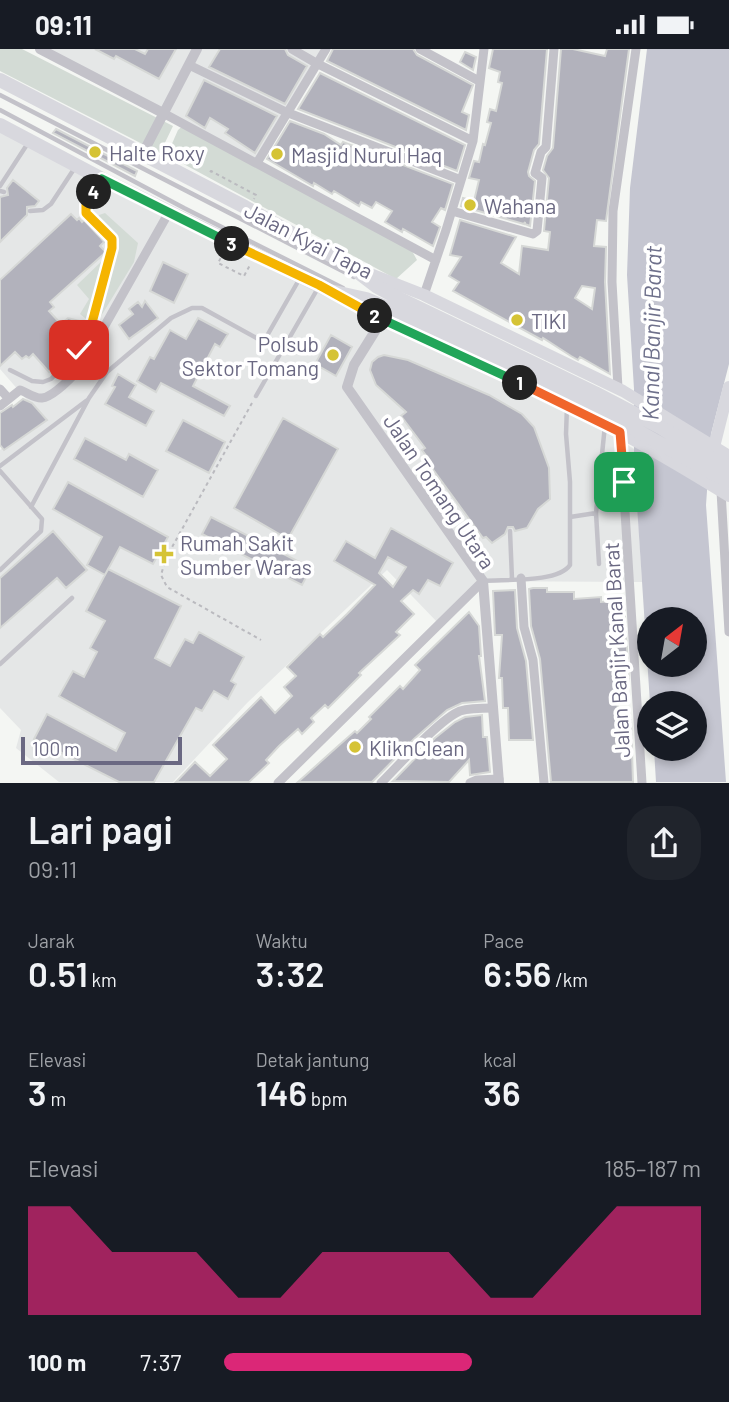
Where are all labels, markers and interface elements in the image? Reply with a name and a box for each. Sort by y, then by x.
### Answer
text: 09:11 [35,9,92,40]
place label: Halte Roxy [109,140,205,165]
place label: Masjid Nurul Haq [291,142,442,167]
marker: Halte Roxy [87,144,103,160]
marker: Masjid Nurul Haq [269,146,285,162]
pin: 4 [76,174,112,209]
text: 4 [88,180,99,203]
place label: Wahana [484,193,556,218]
street label: Jalan Kyai Tapa [241,197,377,283]
marker: Wahana [462,197,478,213]
pin: 3 [215,227,250,261]
text: 3 [226,232,237,255]
water label: Kanal Banjir Barat [635,245,667,421]
pin: 2 [358,299,392,333]
text: 2 [369,304,380,327]
place label: TIKI [531,308,567,333]
marker: TIKI [509,312,525,328]
pin [49,320,109,380]
icon: check [60,331,98,369]
place label: Polsub Sektor Tomang [182,331,319,380]
marker: Polsub Sektor Tomang [325,347,341,363]
pin: 1 [503,365,538,401]
text: 1 [516,371,523,394]
street label: Jalan Tomang Utara [379,409,501,573]
pin [594,452,654,512]
icon: arrive [605,463,643,501]
place label: Rumah Sakit Sumber Waras [180,530,312,579]
street label: Jalan Banjir Kanal Barat [598,542,634,758]
marker: Rumah Sakit Sumber Waras [154,544,174,564]
north arrow [637,607,707,677]
map controls [637,607,707,761]
button: layers [637,691,707,761]
scale bar [21,733,182,765]
place label: KliknClean [369,735,465,760]
text: 100 m [32,737,80,760]
marker: KliknClean [347,739,363,755]
text: Lari pagi [28,806,173,852]
button: share [627,806,701,880]
text: 09:11 [28,855,77,883]
text: Jarak [28,929,75,952]
text: Waktu [256,929,308,952]
text: Pace [483,929,524,952]
text: 0.51 [28,952,88,994]
text: 3:32 [256,952,325,994]
text: 6:56 [483,952,551,994]
text: km [88,968,117,991]
text: /km [551,968,588,991]
text: Elevasi [28,1048,86,1071]
text: Detak jantung [256,1048,369,1071]
text: kcal [483,1048,516,1071]
text: 3 [28,1071,47,1113]
text: 146 [256,1071,307,1113]
text: 36 [483,1071,520,1113]
text: m [47,1087,66,1110]
text: bpm [307,1087,347,1110]
text: Elevasi [28,1154,99,1182]
text: 185–187 m [604,1154,701,1182]
text: 100 m [28,1348,86,1376]
text: 7:37 [140,1348,181,1376]

